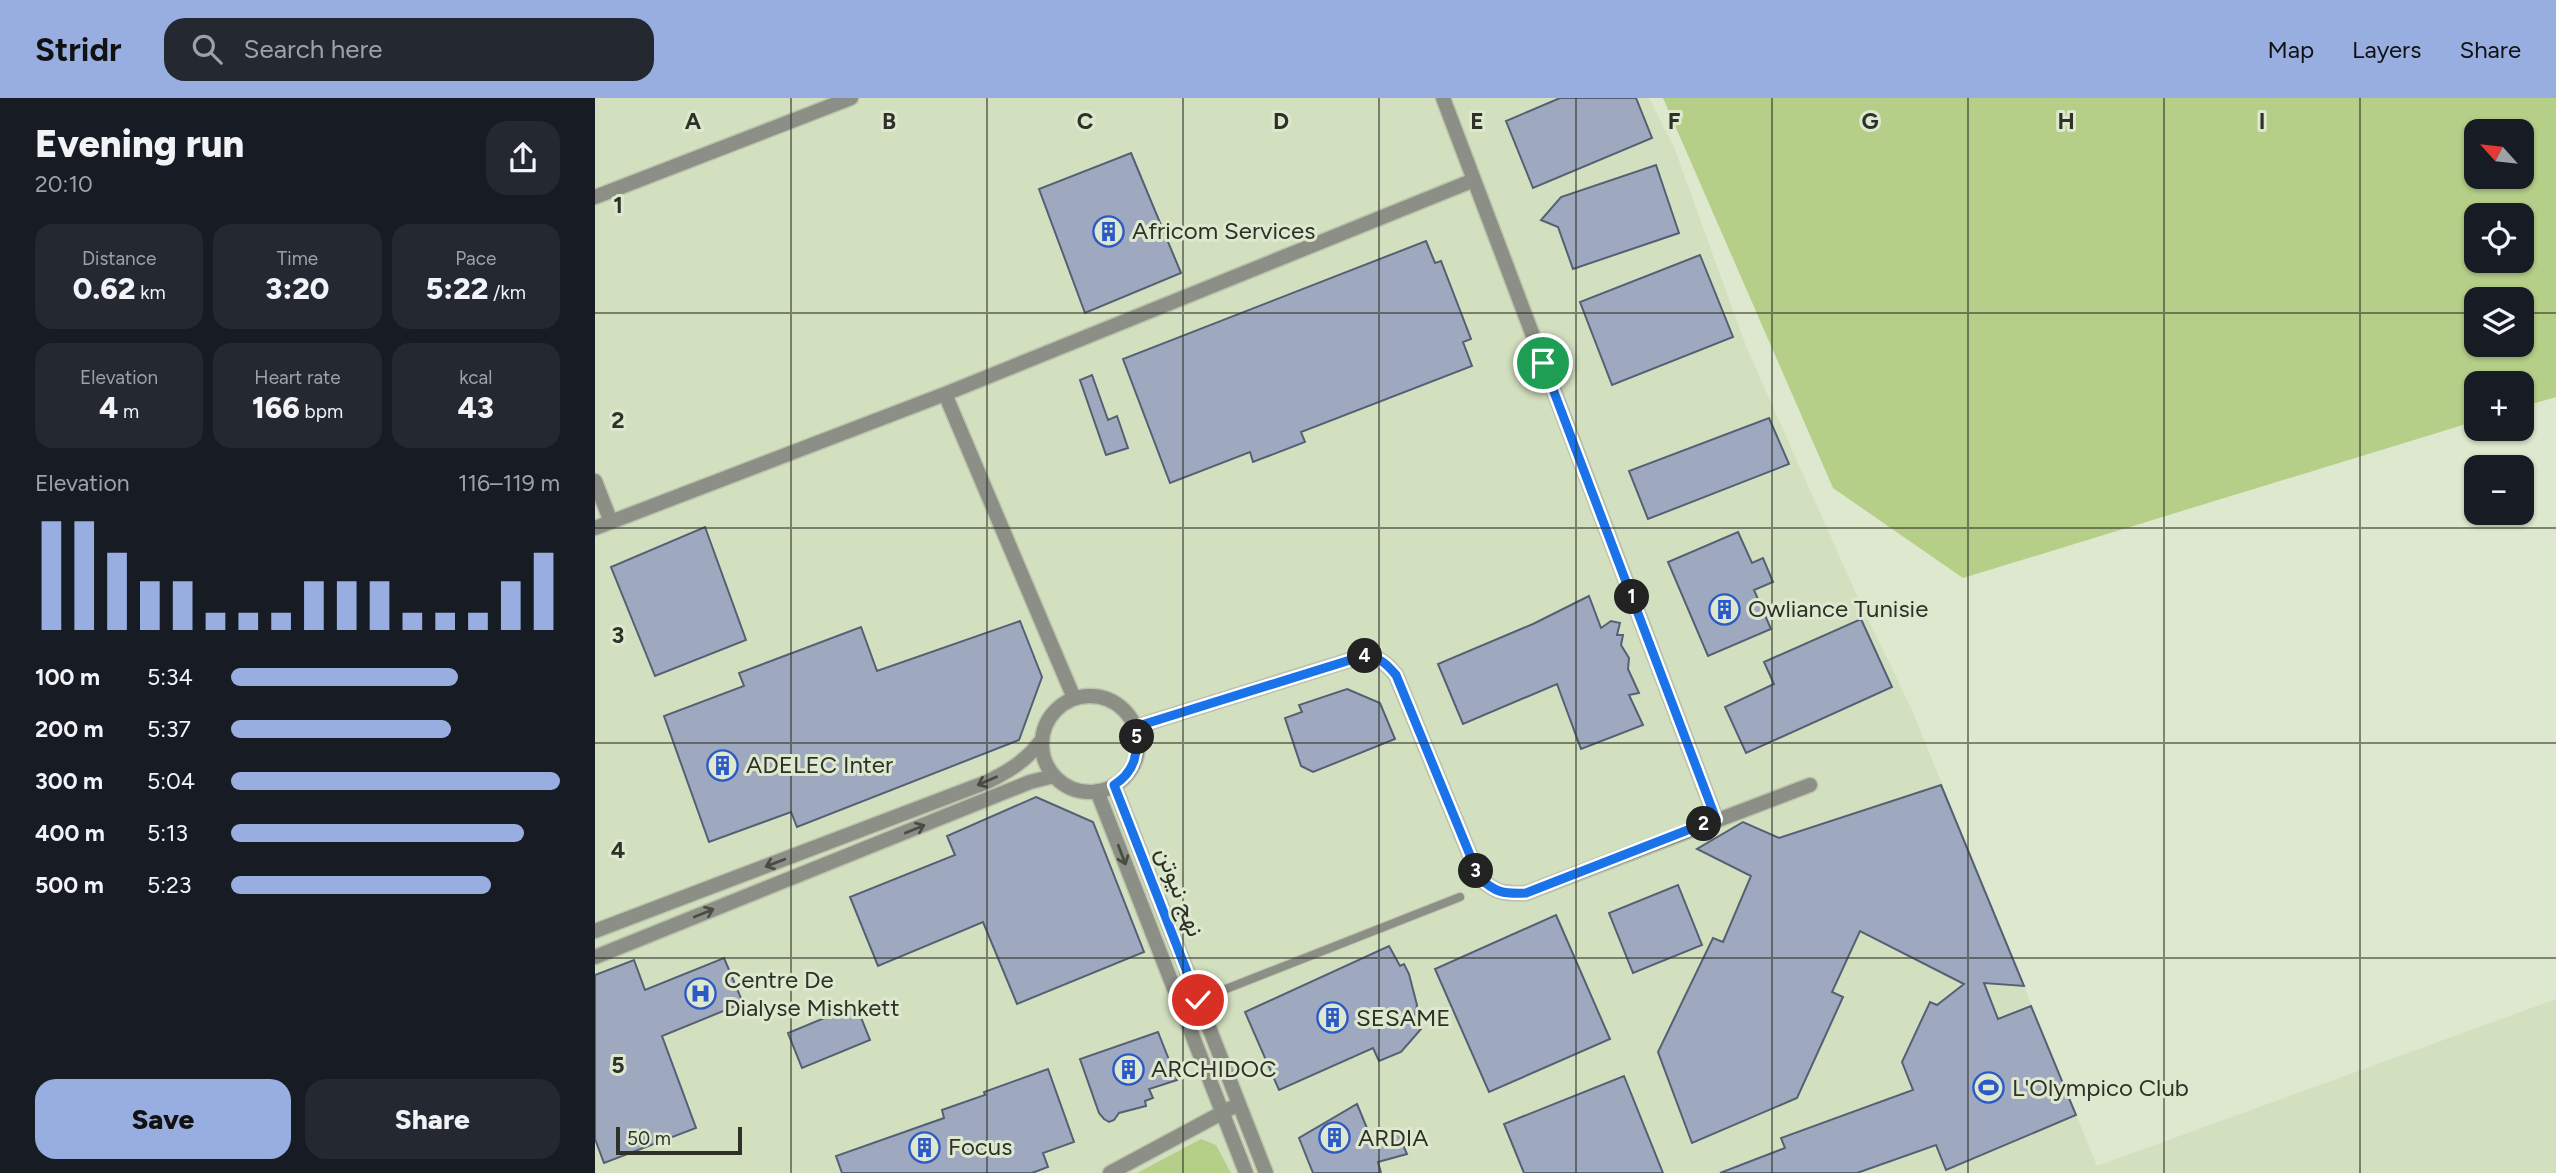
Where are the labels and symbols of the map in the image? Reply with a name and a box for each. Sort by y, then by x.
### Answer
text: A [685,107,702,135]
text: B [882,107,896,135]
text: C [1077,107,1094,135]
text: D [1273,107,1289,135]
text: E [1470,107,1484,135]
text: F [1668,107,1681,135]
text: G [1861,107,1879,135]
text: H [2057,107,2075,135]
text: I [2259,107,2265,135]
north arrow [2464,119,2534,189]
text: 1 [613,191,623,219]
building icon: Africom Services [1092,214,1126,248]
place label: Africom Services [1132,216,1315,245]
pin [1513,333,1573,393]
text: 2 [611,406,625,434]
pin: 1 [1615,580,1649,614]
building icon: Owliance Tunisie [1708,592,1742,626]
place label: Owliance Tunisie [1748,594,1928,623]
text: 3 [612,621,624,649]
pin: 4 [1347,638,1383,674]
pin: 5 [1119,720,1155,754]
building icon: ADELEC Inter [706,748,740,782]
place label: ADELEC Inter [746,750,893,779]
one-way arrow [977,775,999,788]
pin: 2 [1687,806,1721,842]
one-way arrow [904,821,925,834]
text: 4 [611,836,625,864]
one-way arrow [1117,843,1130,865]
street label: نهج نيوتن [1147,843,1211,942]
pin: 3 [1459,854,1493,888]
one-way arrow [765,857,786,870]
one-way arrow [693,906,714,919]
place label: Centre De Dialyse Mishkett [724,965,900,1022]
pin [1168,970,1228,1030]
hospital icon: Centre De Dialyse Mishkett [684,977,718,1011]
building icon: SESAME [1316,1001,1350,1035]
place label: SESAME [1356,1003,1450,1032]
text: 5 [611,1051,625,1079]
building icon: ARCHIDOC [1111,1052,1145,1086]
place label: ARCHIDOC [1151,1054,1277,1083]
sports icon: L'Olympico Club [1972,1071,2006,1105]
place label: L'Olympico Club [2012,1073,2189,1102]
building icon: ARDIA [1318,1121,1352,1155]
place label: ARDIA [1358,1123,1429,1152]
scale bar [616,1124,742,1156]
building icon: Focus [908,1130,942,1164]
place label: Focus [948,1132,1012,1161]

